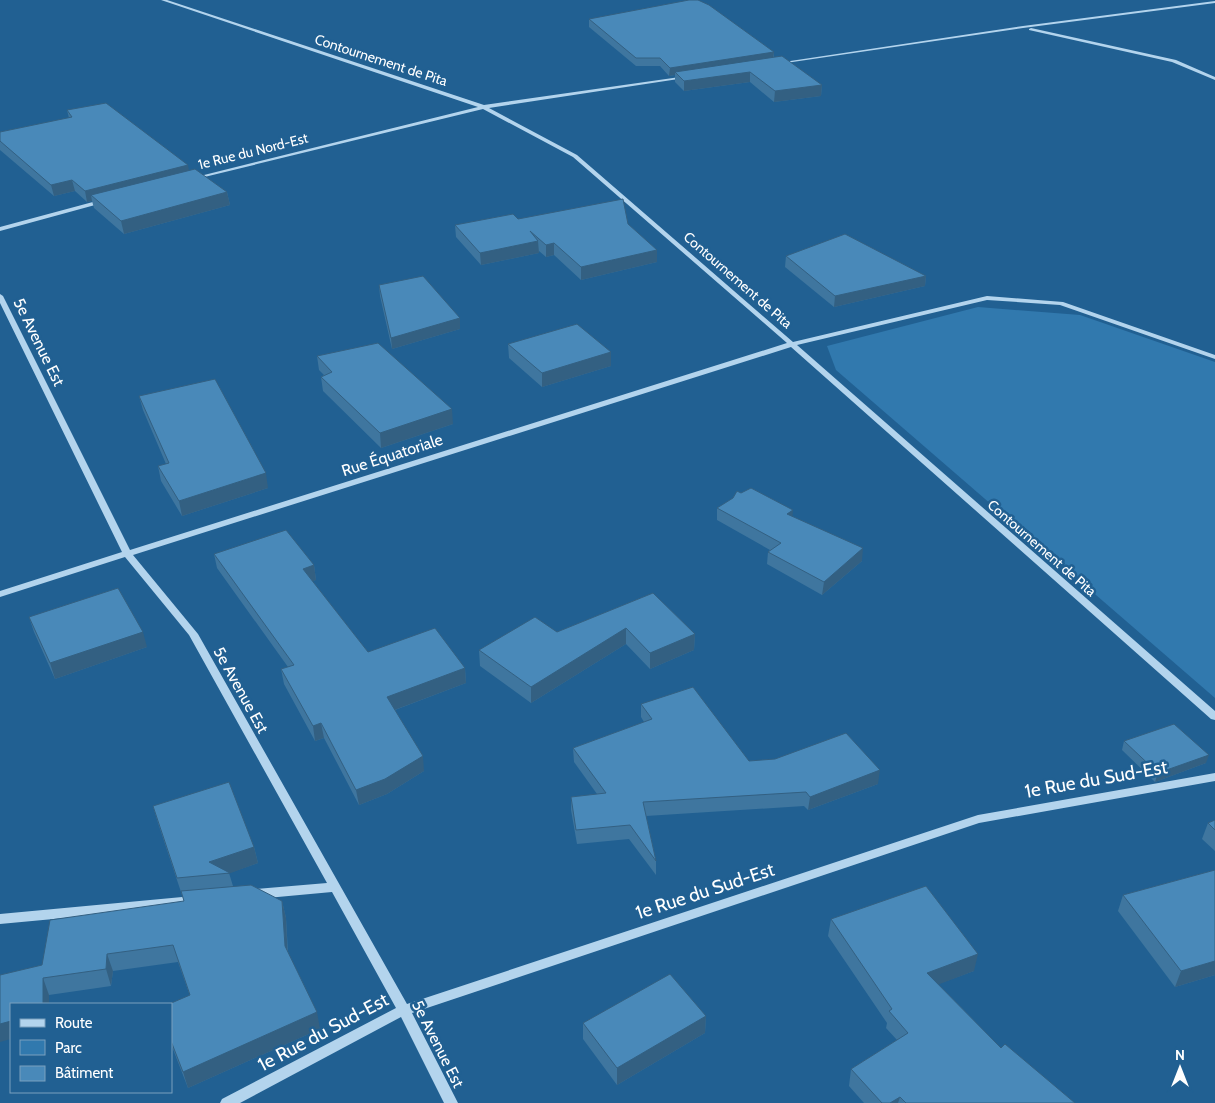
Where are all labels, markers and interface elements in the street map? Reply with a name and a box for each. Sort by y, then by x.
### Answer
street label: Contournement de Pita [312,30,450,90]
street label: 1e Rue du Nord-Est [196,129,310,173]
street label: Contournement de Pita [680,228,796,332]
street label: 5e Avenue Est [10,295,69,390]
street label: Rue Équatoriale [339,430,445,480]
street label: Contournement de Pita [984,496,1100,600]
street label: 5e Avenue Est [210,644,273,737]
street label: 1e Rue du Sud-Est [1023,755,1170,803]
street label: 1e Rue du Sud-Est [633,858,778,924]
street label: 1e Rue du Sud-Est [254,988,393,1076]
street label: 5e Avenue Est [408,997,468,1091]
legend [10,1003,172,1093]
text: Route [55,1014,93,1032]
text: Parc [55,1039,82,1057]
north arrow [1155,1043,1205,1093]
text: N [1175,1046,1185,1064]
text: Bâtiment [55,1064,113,1082]

